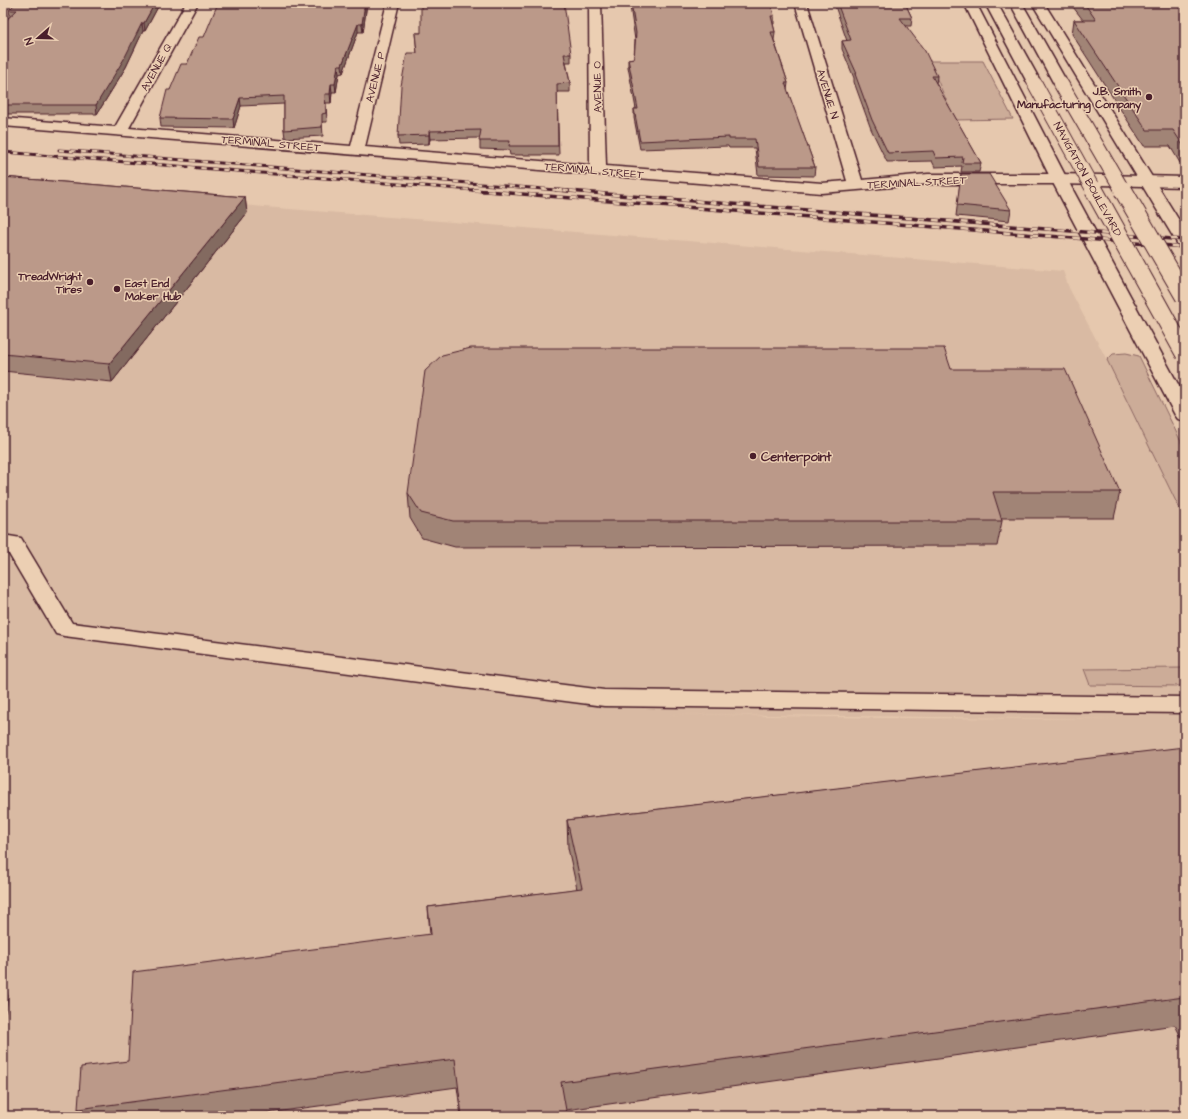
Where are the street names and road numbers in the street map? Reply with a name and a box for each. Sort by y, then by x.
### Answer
street label: AVENUE Q [137,41,176,94]
street label: AVENUE P [362,50,389,104]
street label: AVENUE O [590,60,605,113]
street label: AVENUE N [813,67,842,121]
street label: NAVIGATION BOULEVARD [1050,119,1125,239]
street label: TERMINAL STREET [221,132,321,155]
street label: TERMINAL STREET [544,159,644,182]
street label: TERMINAL STREET [867,172,967,193]

